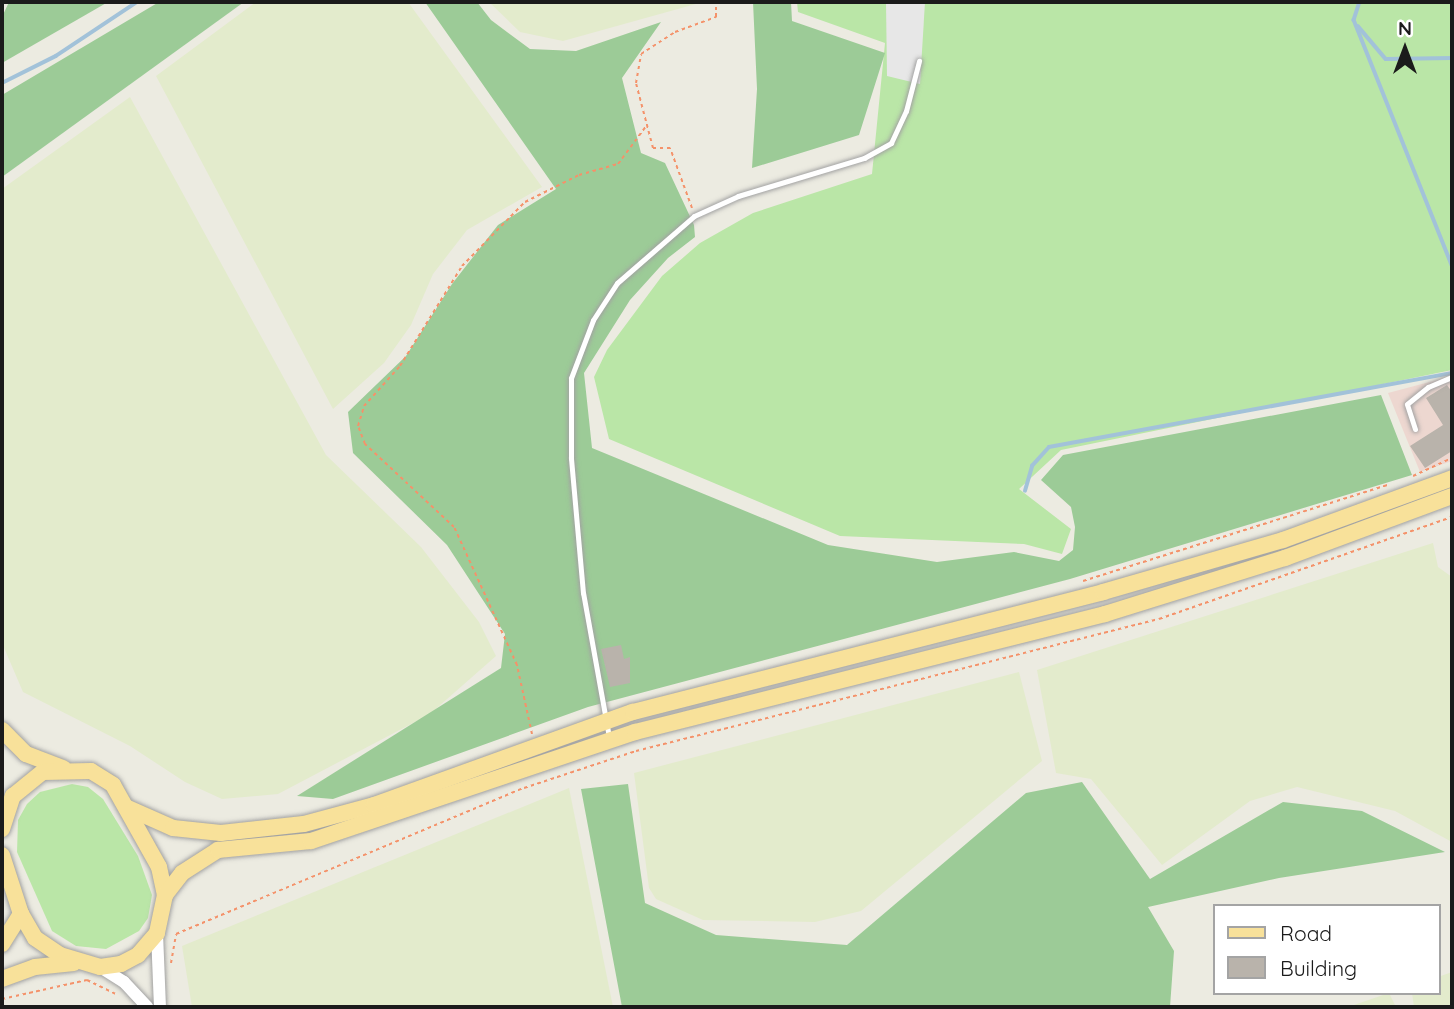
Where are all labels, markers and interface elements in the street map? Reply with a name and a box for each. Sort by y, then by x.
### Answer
north arrow [1370,14,1440,84]
text: N [1398,16,1412,40]
legend [1212,904,1440,995]
text: Road [1280,920,1332,946]
text: Building [1280,955,1357,981]

